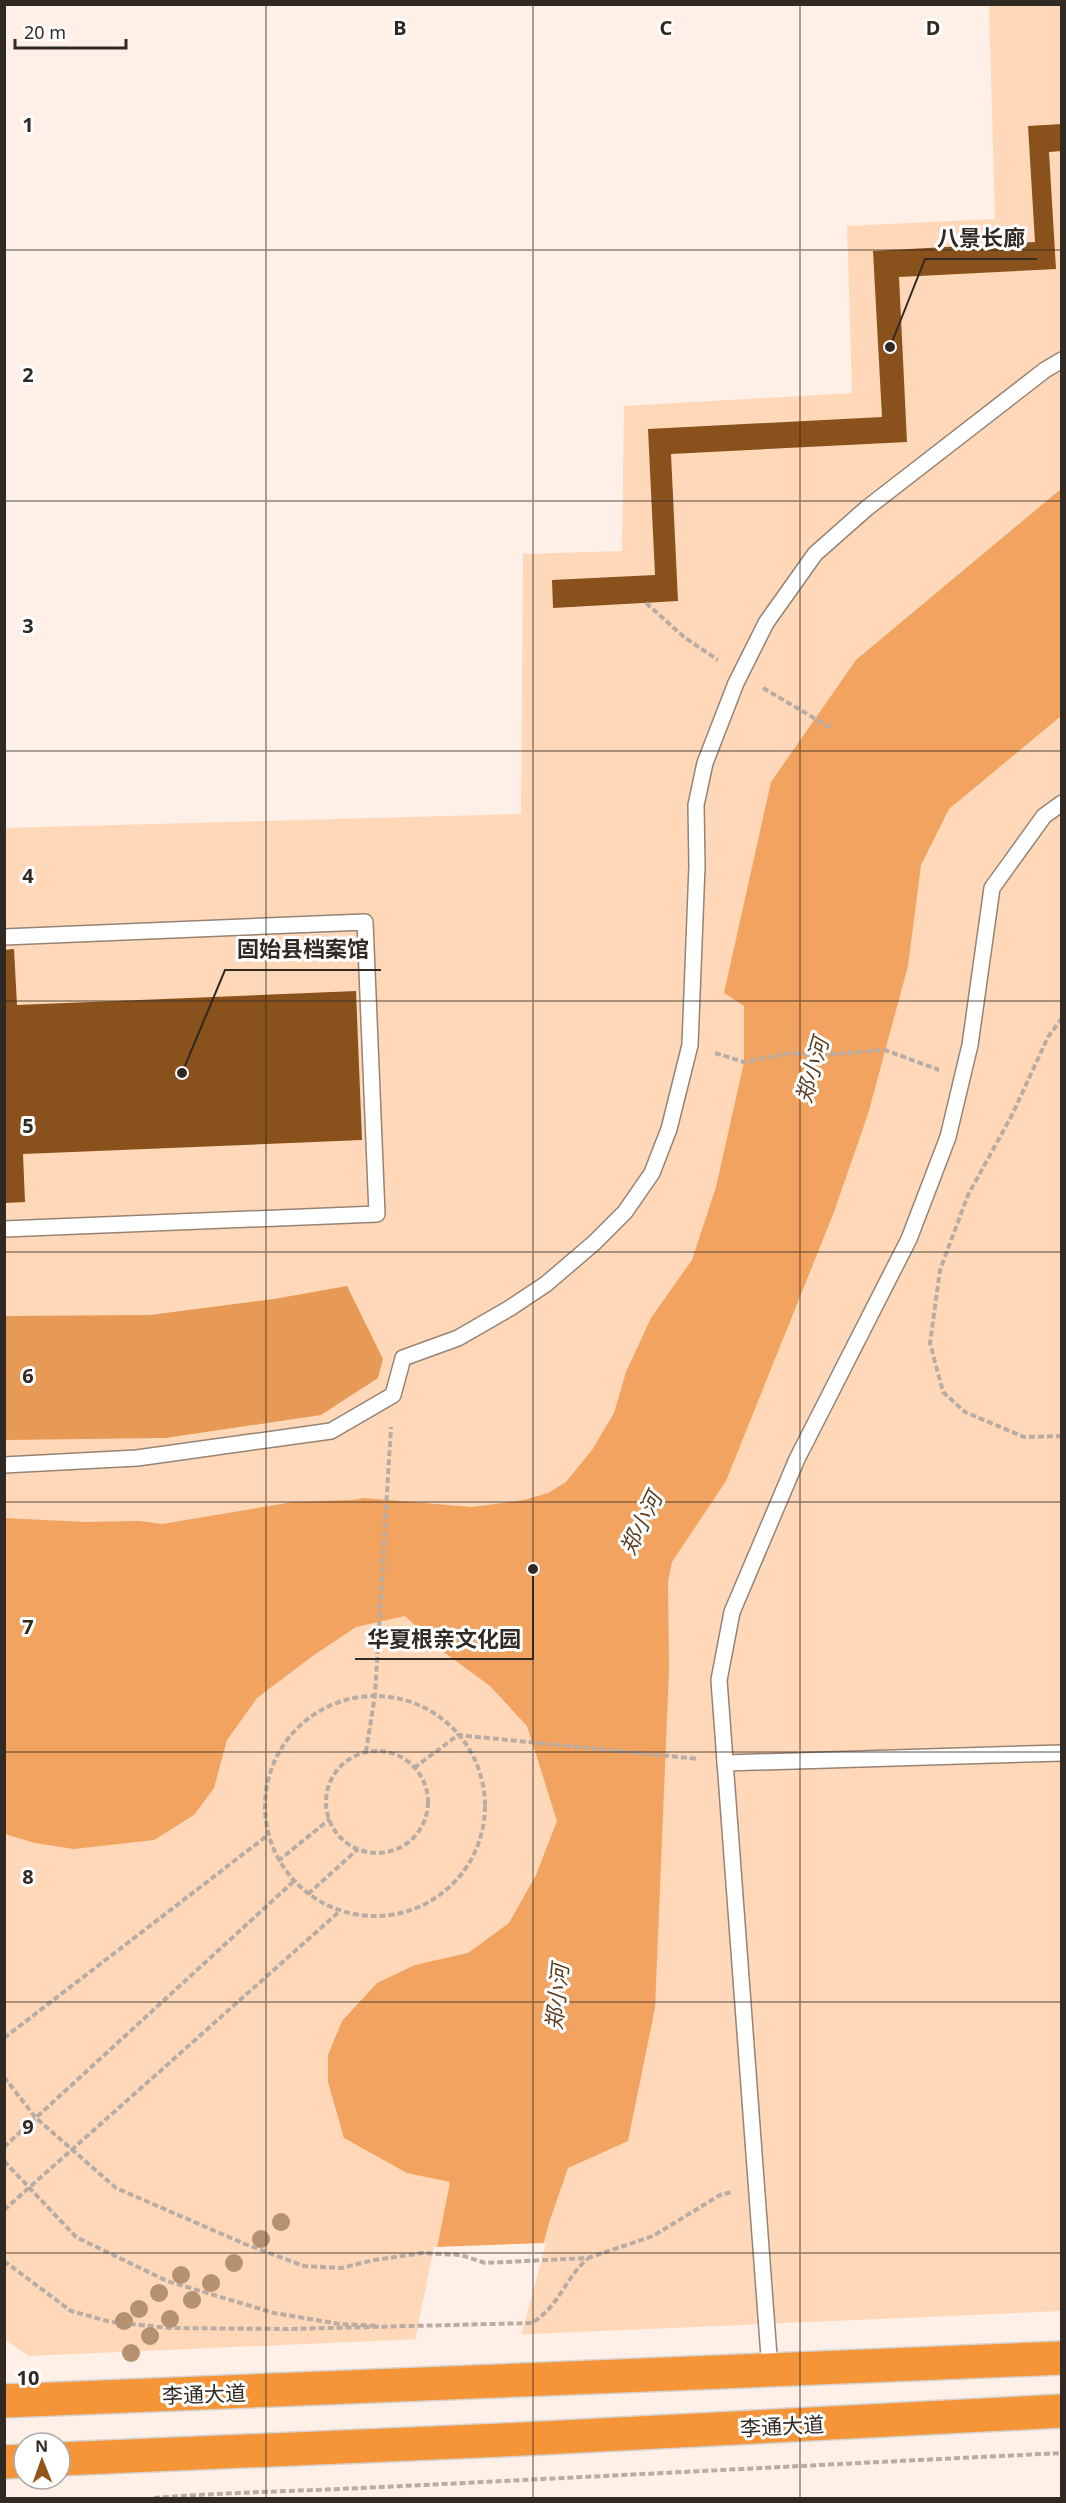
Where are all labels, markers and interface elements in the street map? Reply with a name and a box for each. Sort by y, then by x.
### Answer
scale bar [15,12,126,50]
text: B [393,14,407,41]
text: C [660,14,673,41]
text: D [926,14,940,41]
text: 20 m [24,20,66,44]
text: 1 [22,111,34,138]
callout: 八景长廊 [925,219,1037,259]
text: 八景长廊 [937,222,1025,252]
text: 2 [22,361,34,388]
text: 3 [22,612,34,639]
text: 4 [22,862,34,889]
callout: 固始县档案馆 [225,930,381,970]
text: 固始县档案馆 [237,933,369,963]
water label: 郑小河 [787,1030,836,1106]
text: 5 [22,1112,34,1139]
text: 6 [22,1362,34,1389]
water label: 郑小河 [612,1483,670,1559]
text: 7 [22,1613,34,1640]
callout: 华夏根亲文化园 [355,1619,533,1659]
text: 华夏根亲文化园 [367,1623,521,1653]
text: 8 [22,1863,34,1890]
water label: 郑小河 [538,1959,575,2031]
text: 9 [22,2113,34,2140]
text: 10 [17,2364,39,2391]
street label: 李通大道 [162,2379,246,2409]
street label: 李通大道 [739,2410,825,2442]
north arrow [12,2431,72,2491]
text: N [35,2435,48,2457]

